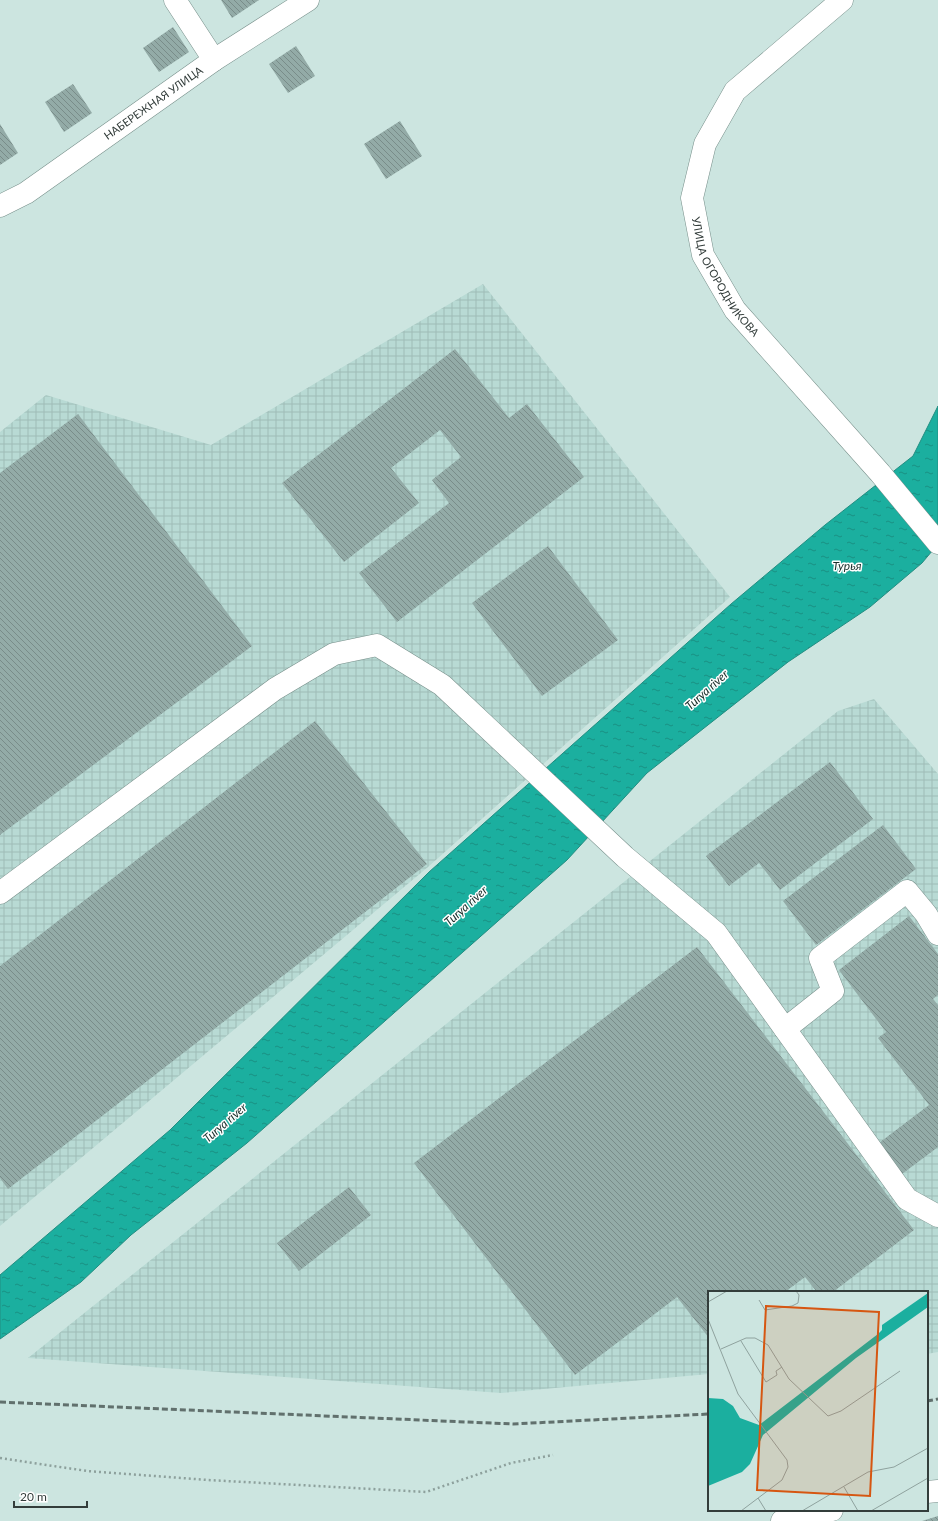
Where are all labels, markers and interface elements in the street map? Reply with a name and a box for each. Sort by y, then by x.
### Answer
street label: НАБЕРЕЖНАЯ УЛИЦА [101,63,205,142]
street label: УЛИЦА ОГОРОДНИКОВА [690,216,763,339]
water label: Турья [832,558,862,573]
water label: Turya river [682,666,732,713]
water label: Turya river [441,882,491,929]
water label: Turya river [200,1099,250,1146]
inset map [708,1291,928,1511]
scale bar [14,1483,87,1509]
text: 20 m [20,1489,47,1504]

